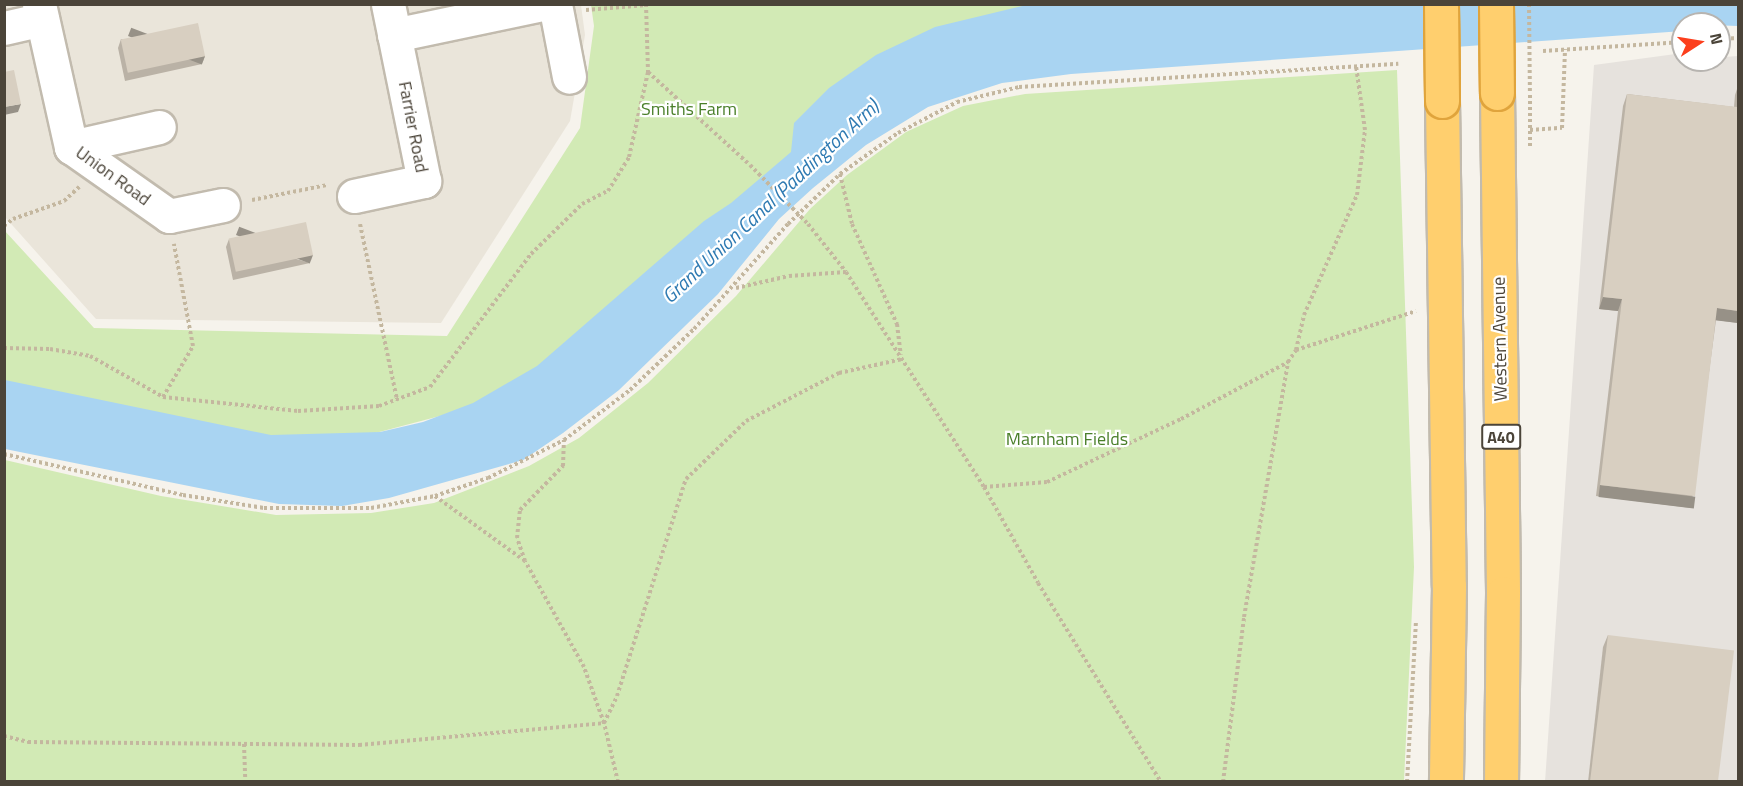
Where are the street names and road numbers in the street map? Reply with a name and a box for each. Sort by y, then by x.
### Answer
street label: Farrier Road [394,80,432,174]
street label: Union Road [71,142,155,210]
street label: Western Avenue [1488,277,1512,401]
road number: A40 [1480,424,1522,450]

